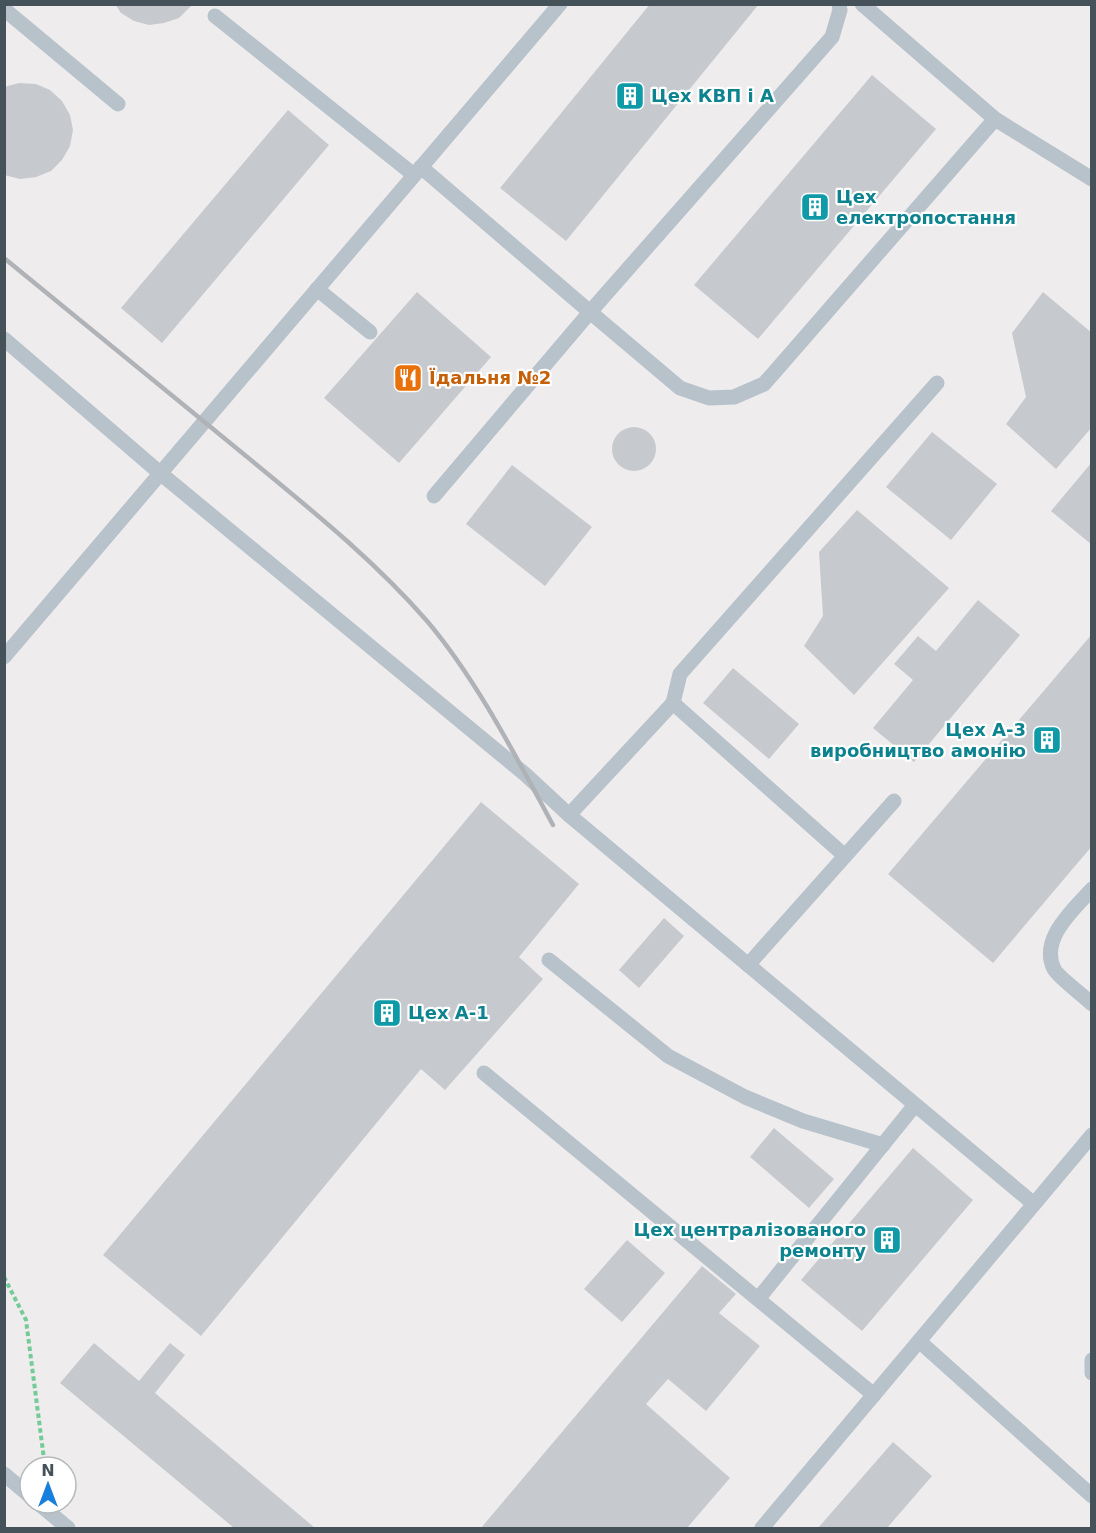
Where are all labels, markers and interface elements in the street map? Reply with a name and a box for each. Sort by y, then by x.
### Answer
building icon: Цех КВП і А [614,80,646,112]
place label: Цех КВП і А [651,85,774,106]
place label: Цех електропостання [836,186,1016,228]
building icon: Цех електропостання [799,191,831,223]
restaurant icon: Їдальня №2 [392,362,424,394]
place label: Їдальня №2 [429,367,551,388]
place label: Цех А-3 виробництво амонію [810,719,1026,761]
building icon: Цех А-3 виробництво амонію [1031,724,1063,756]
building icon: Цех А-1 [371,997,403,1029]
place label: Цех А-1 [408,1002,489,1023]
place label: Цех централізованого ремонту [633,1219,866,1261]
building icon: Цех централізованого ремонту [871,1224,903,1256]
north arrow [18,1455,78,1515]
text: N [41,1461,55,1480]

